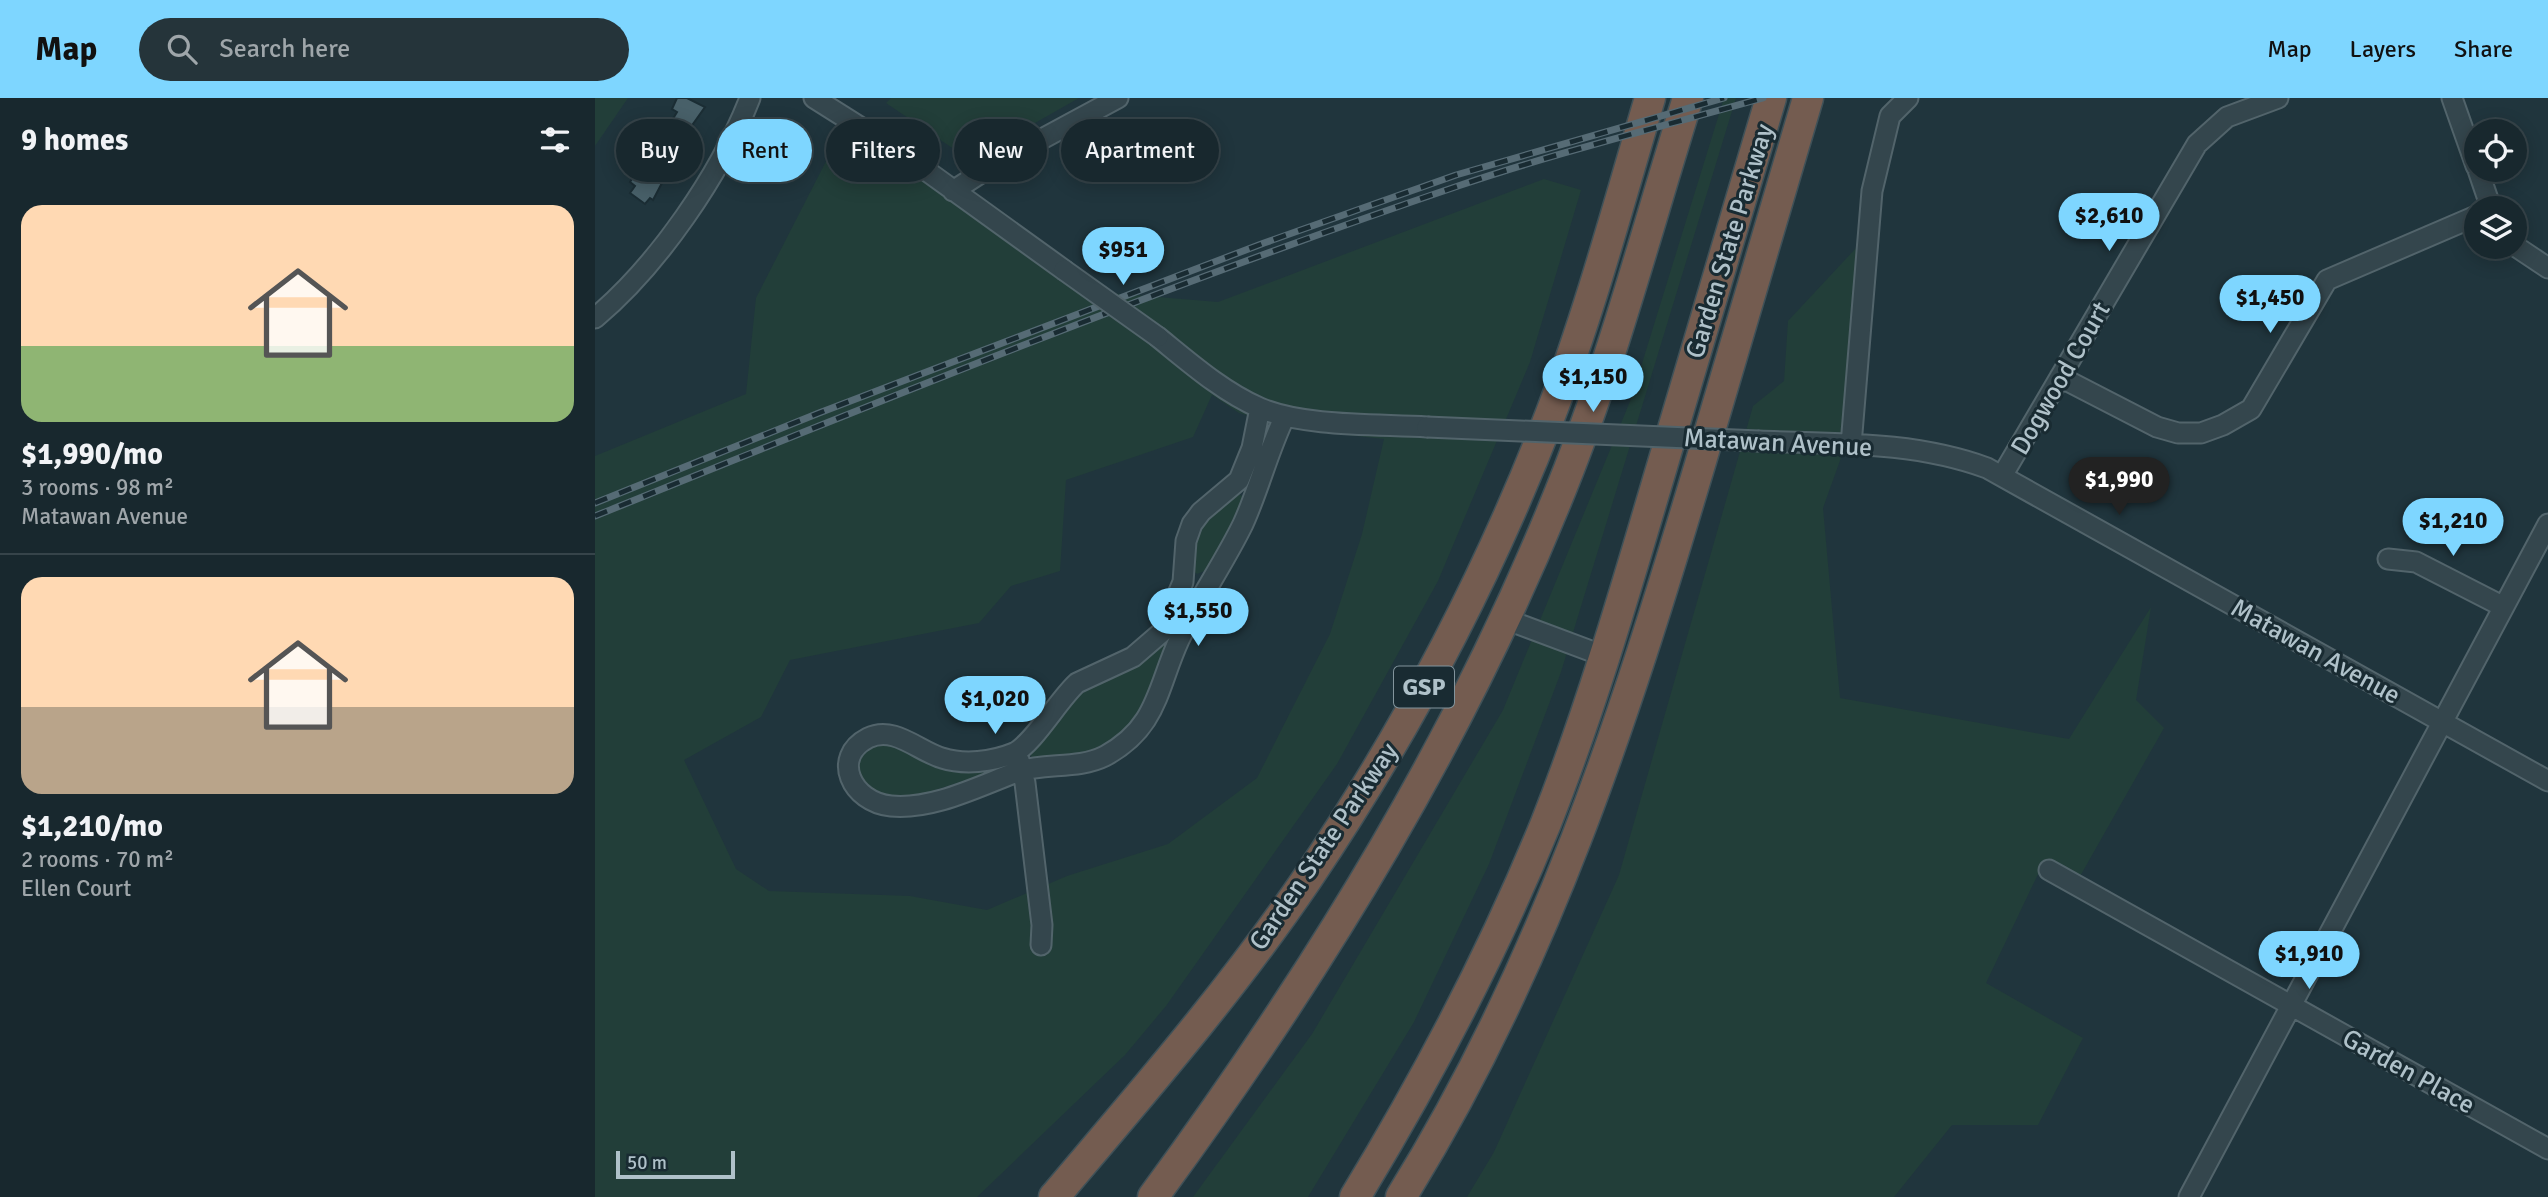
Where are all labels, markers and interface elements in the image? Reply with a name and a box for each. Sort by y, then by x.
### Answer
search box [139,18,629,81]
text: Map [35,29,97,70]
icon: search [163,30,201,68]
text: Search here [219,33,350,65]
text: Map [2267,34,2312,64]
text: Layers [2350,34,2416,64]
text: Share [2454,34,2513,64]
chip: Buy [616,119,703,182]
chip: Rent [717,119,812,182]
chip: Filters [826,119,940,182]
chip: New [954,119,1047,182]
chip: Apartment [1061,119,1219,182]
map controls [2464,119,2527,259]
button: locate [2464,119,2527,182]
street label: Garden State Parkway [1679,120,1781,362]
icon: filters [536,121,574,159]
text: 9 homes [21,122,128,159]
pin: $2,610 [2052,194,2166,253]
button: layers [2464,196,2527,259]
text: $2,610 [2075,201,2143,230]
pin: $951 [1082,228,1164,287]
text: $951 [1098,235,1148,264]
icon: home [235,250,361,376]
pin: $1,450 [2213,275,2327,335]
text: $1,450 [2236,283,2304,312]
street label: Dogwood Court [2004,296,2118,461]
pin: $1,150 [1536,354,1650,414]
text: $1,150 [1559,362,1627,391]
street label: Matawan Avenue [1683,422,1873,464]
text: $1,990/mo [21,436,163,473]
pin: $1,990 [2062,458,2176,517]
text: $1,990 [2085,465,2153,494]
text: 3 rooms · 98 m² [21,473,174,502]
pin: $1,210 [2396,498,2510,558]
text: Matawan Avenue [21,502,188,531]
text: $1,210 [2419,506,2487,535]
pin: $1,550 [1141,588,1255,648]
street label: Matawan Avenue [2225,592,2406,712]
text: $1,550 [1164,596,1232,625]
icon: home [235,622,361,748]
road number: GSP [1394,666,1454,708]
pin: $1,020 [938,676,1052,736]
text: $1,020 [961,684,1029,713]
street label: Garden State Parkway [1242,737,1405,956]
text: $1,210/mo [21,808,163,845]
text: 2 rooms · 70 m² [21,845,174,874]
text: Ellen Court [21,874,131,903]
pin: $1,910 [2252,932,2366,991]
text: $1,910 [2275,939,2343,968]
street label: Garden Place [2337,1022,2480,1121]
scale bar [616,1148,735,1180]
text: 50 m [627,1151,667,1175]

